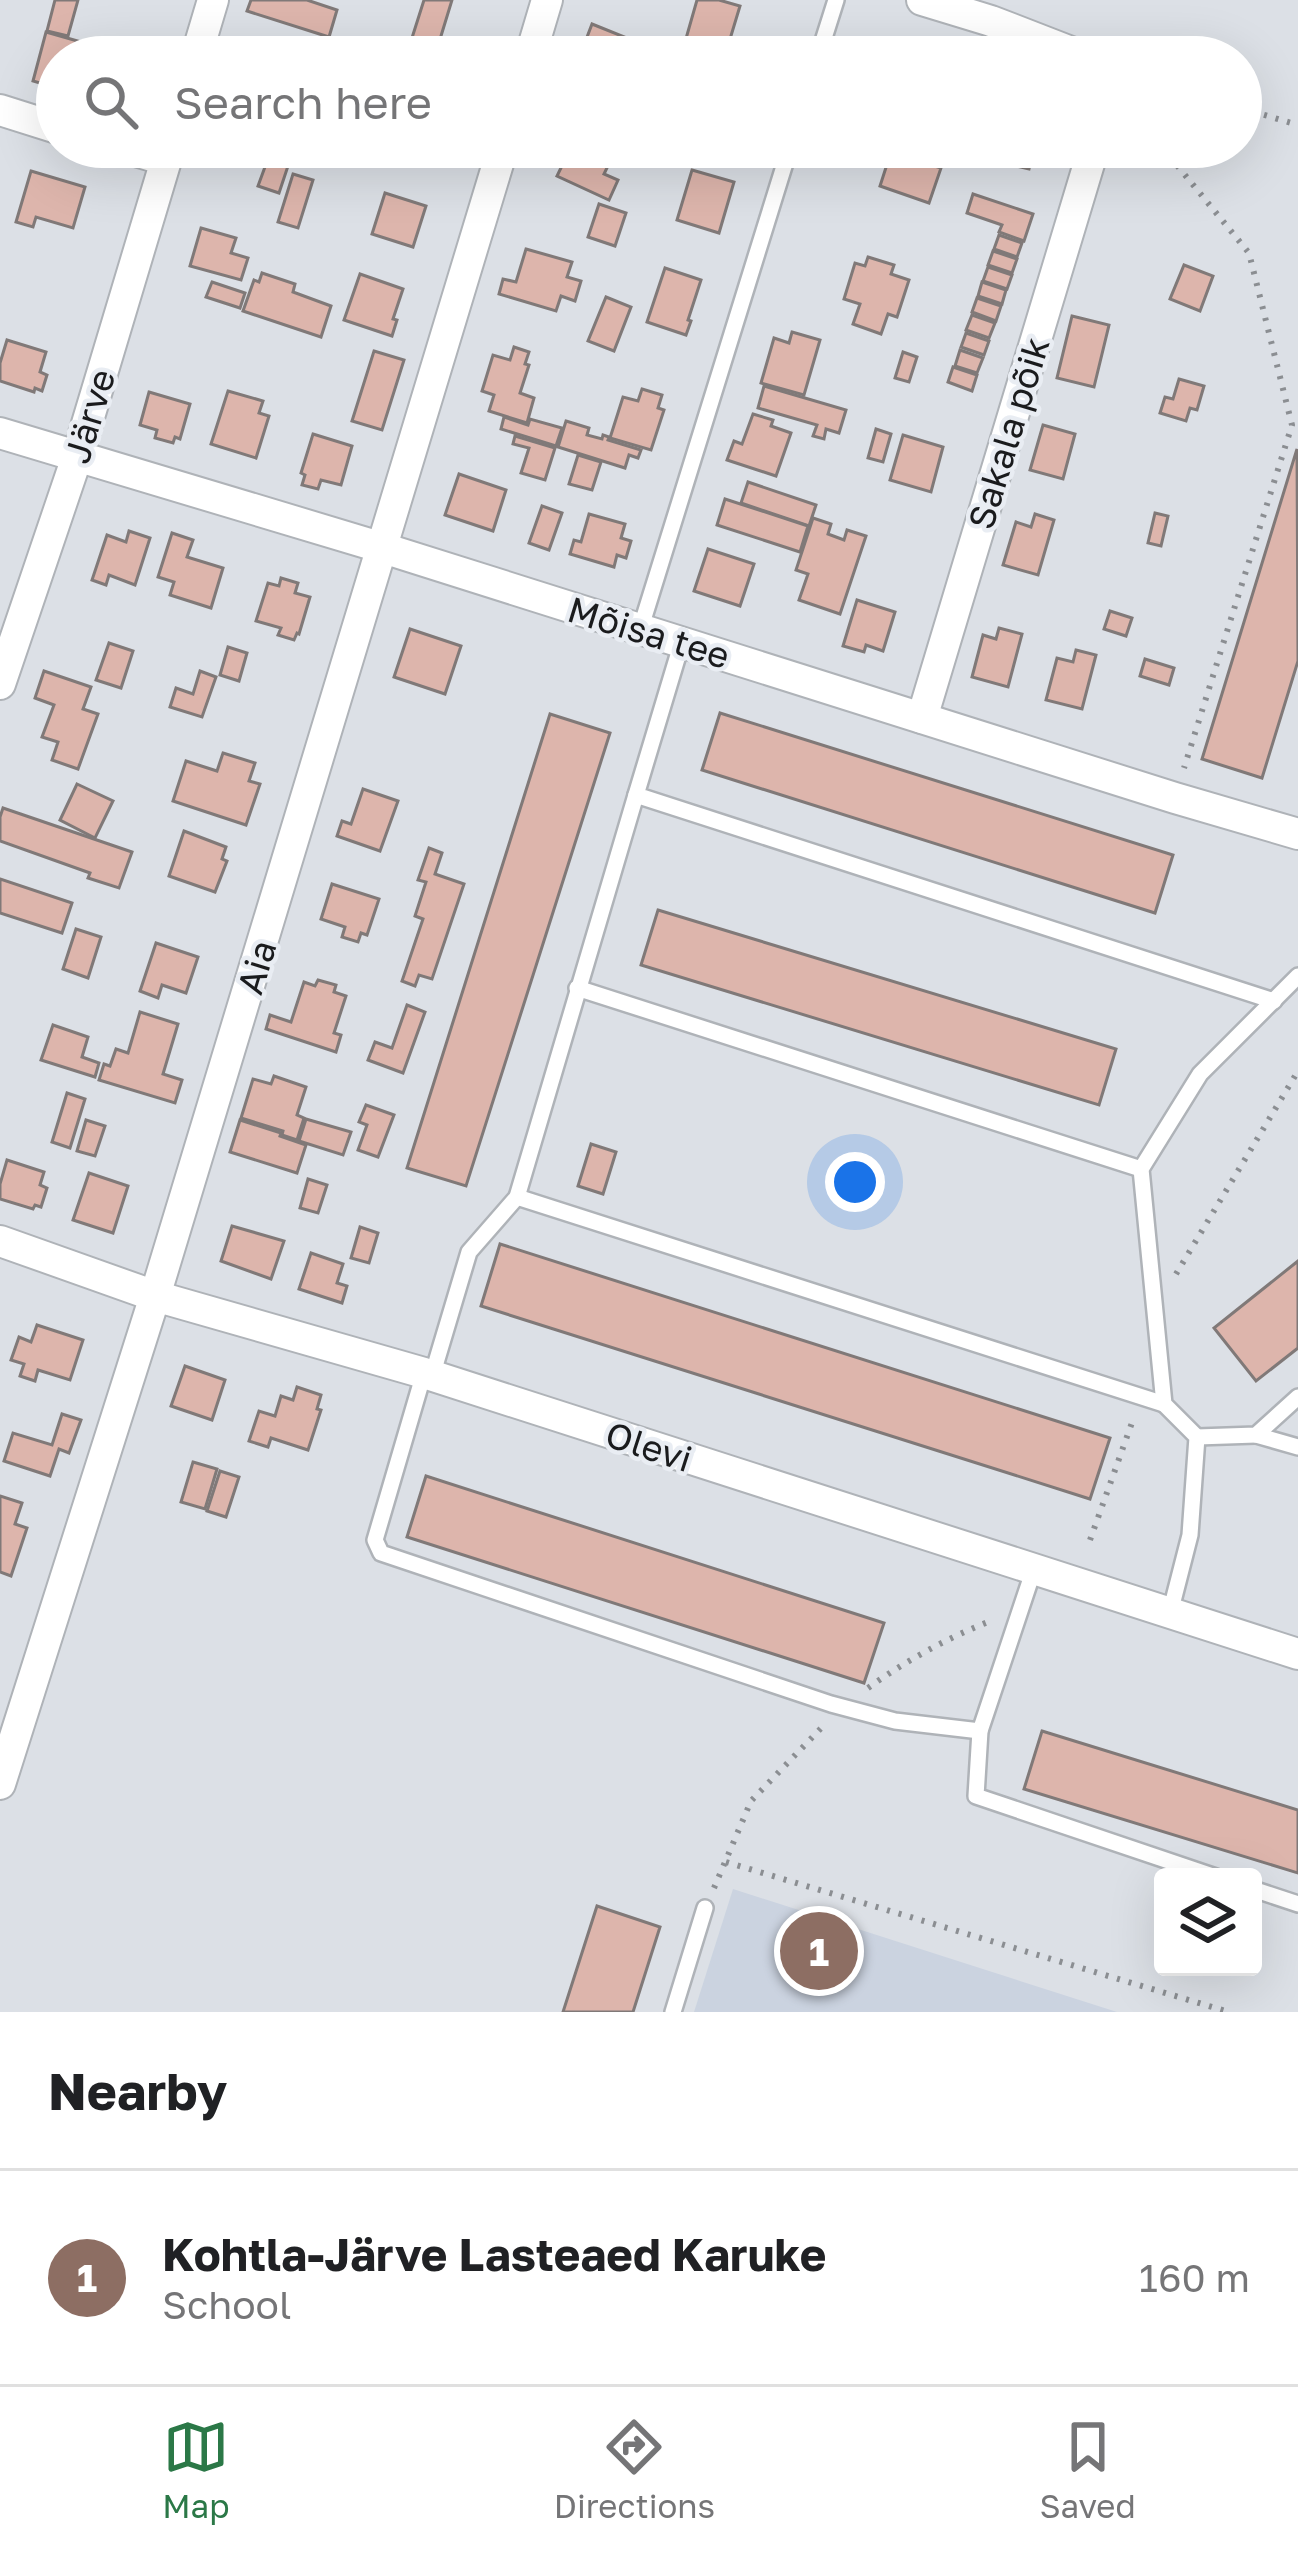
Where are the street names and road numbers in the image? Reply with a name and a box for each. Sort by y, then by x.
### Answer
street label: Sakala põik [958,332,1058,534]
street label: Järve [54,364,124,468]
street label: Mõisa tee [563,587,735,677]
street label: Aia [228,935,284,999]
street label: Olevi [601,1412,697,1480]

